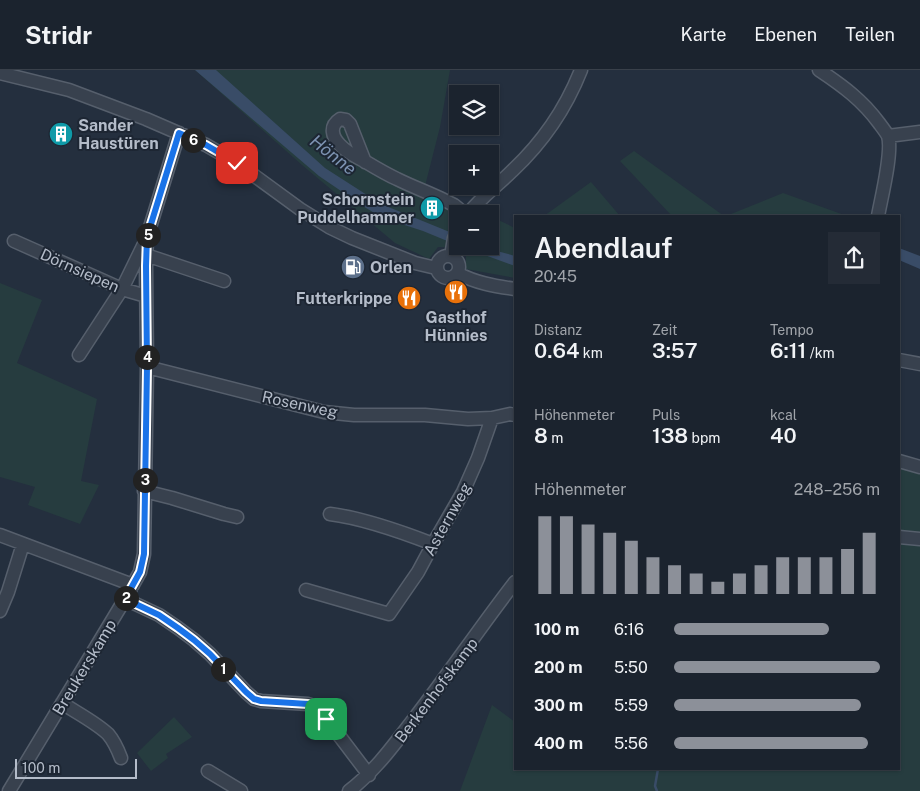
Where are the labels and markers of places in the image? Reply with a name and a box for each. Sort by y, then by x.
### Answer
place label: Sander Haustüren [78,116,159,153]
building icon: Sander Haustüren [48,121,74,147]
pin: 6 [180,128,206,152]
pin [216,142,258,184]
place label: Schornstein Puddelhammer [297,190,414,227]
building icon: Schornstein Puddelhammer [419,195,445,221]
pin: 5 [136,222,160,248]
fuel station icon: Orlen [340,254,366,280]
place label: Orlen [370,258,412,277]
restaurant icon: Gasthof Hünnies [443,279,469,305]
restaurant icon: Futterkrippe [396,285,422,311]
place label: Futterkrippe [296,289,392,308]
place label: Gasthof Hünnies [425,308,487,345]
pin: 4 [134,344,160,370]
pin: 3 [132,468,158,492]
pin: 2 [114,586,138,610]
pin: 1 [210,656,236,682]
pin [305,698,347,740]

